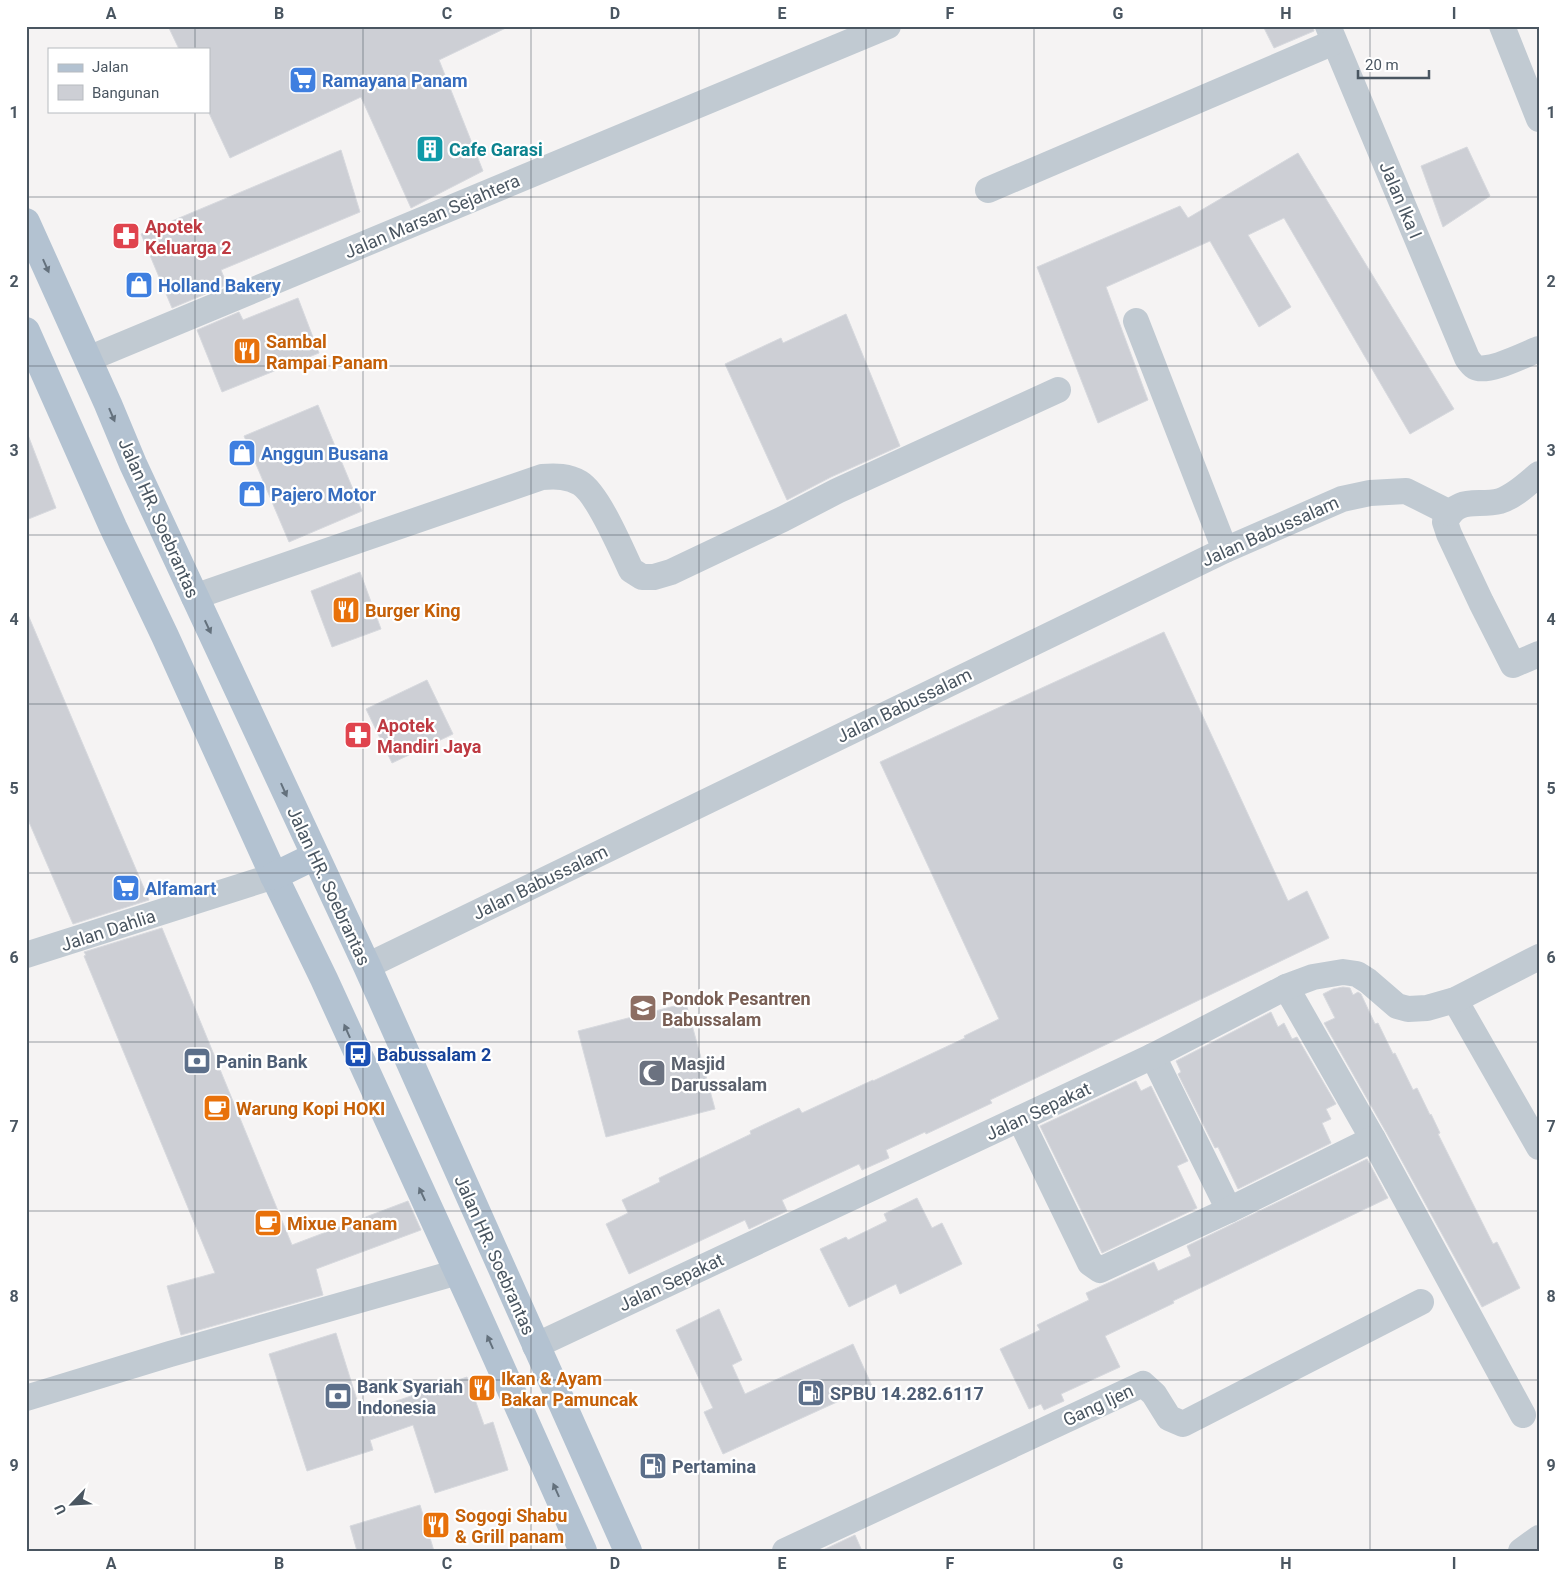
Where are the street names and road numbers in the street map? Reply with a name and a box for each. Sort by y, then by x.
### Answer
street label: Jalan Ika I [1375,158,1427,242]
street label: Jalan Marsan Sejahtera [341,169,523,263]
street label: Jalan HR. Soebrantas [114,435,204,601]
street label: Jalan Babussalam [1198,491,1342,571]
street label: Jalan Babussalam [833,663,975,747]
street label: Jalan HR. Soebrantas [283,803,375,969]
street label: Jalan Babussalam [469,840,611,924]
street label: Jalan Dahlia [58,905,158,955]
street label: Jalan Sepakat [982,1078,1094,1144]
street label: Jalan HR. Soebrantas [450,1172,540,1338]
street label: Jalan Sepakat [615,1249,727,1315]
street label: Gang Ijen [1059,1380,1137,1430]

